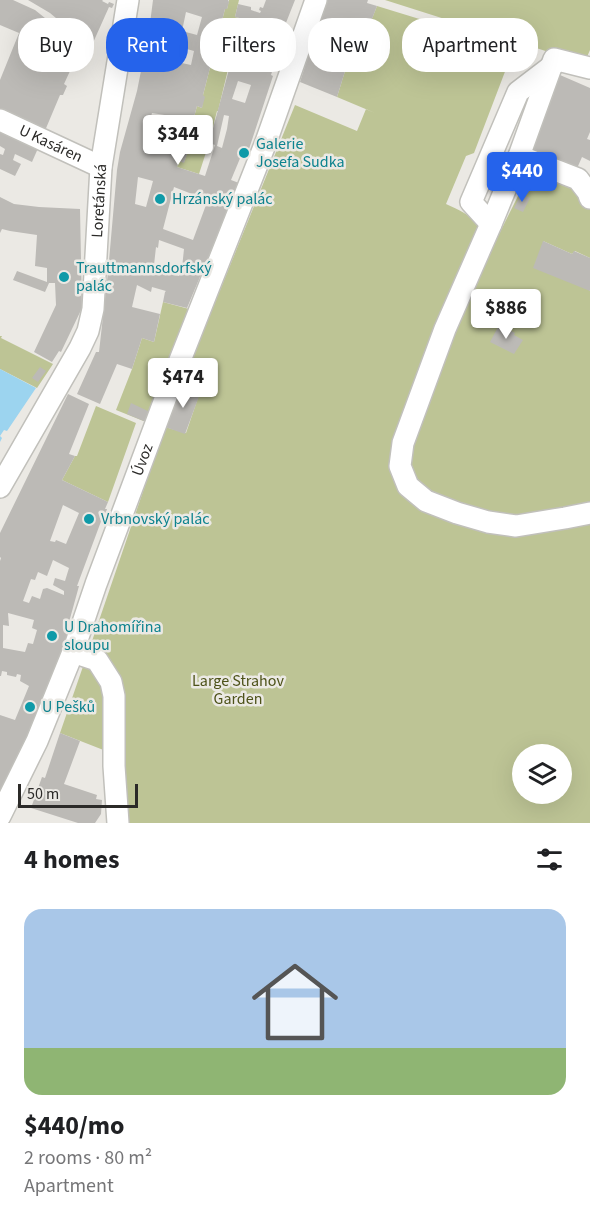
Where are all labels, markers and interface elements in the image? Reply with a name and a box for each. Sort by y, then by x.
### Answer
chip: Buy [18,18,94,72]
chip: Rent [106,18,188,72]
chip: Filters [200,18,296,72]
chip: New [308,18,390,72]
chip: Apartment [402,18,538,72]
pin: $344 [142,115,214,166]
street label: U Kasáren [15,119,86,168]
text: $344 [157,120,199,148]
place label: Galerie Josefa Sudka [256,133,344,173]
marker: Galerie Josefa Sudka [237,146,251,160]
pin: $440 [486,152,558,203]
text: $440 [501,157,543,185]
street label: Loretánská [86,163,112,238]
place label: Hrzánský palác [172,188,273,210]
marker: Hrzánský palác [153,192,167,206]
place label: Trauttmannsdorfský palác [76,257,212,297]
marker: Trauttmannsdorfský palác [57,270,71,284]
pin: $886 [470,289,542,340]
text: $886 [485,294,527,322]
pin: $474 [147,358,219,409]
text: $474 [162,363,204,391]
street label: Úvoz [126,440,159,479]
place label: Vrbnovský palác [101,508,210,530]
marker: Vrbnovský palác [82,512,96,526]
place label: U Drahomířina sloupu [64,616,161,656]
marker: U Drahomířina sloupu [45,629,59,643]
park label: Large Strahov Garden [192,670,284,710]
place label: U Pešků [42,696,95,718]
marker: U Pešků [23,700,37,714]
map controls [512,744,572,804]
button: layers [512,744,572,804]
scale bar [18,781,138,808]
text: 50 m [27,783,59,805]
text: 4 homes [24,841,119,878]
icon: filters [533,843,566,876]
icon: home [241,948,349,1056]
text: $440/mo [24,1107,124,1144]
text: 2 rooms · 80 m² [24,1144,152,1172]
text: Apartment [24,1172,114,1200]

